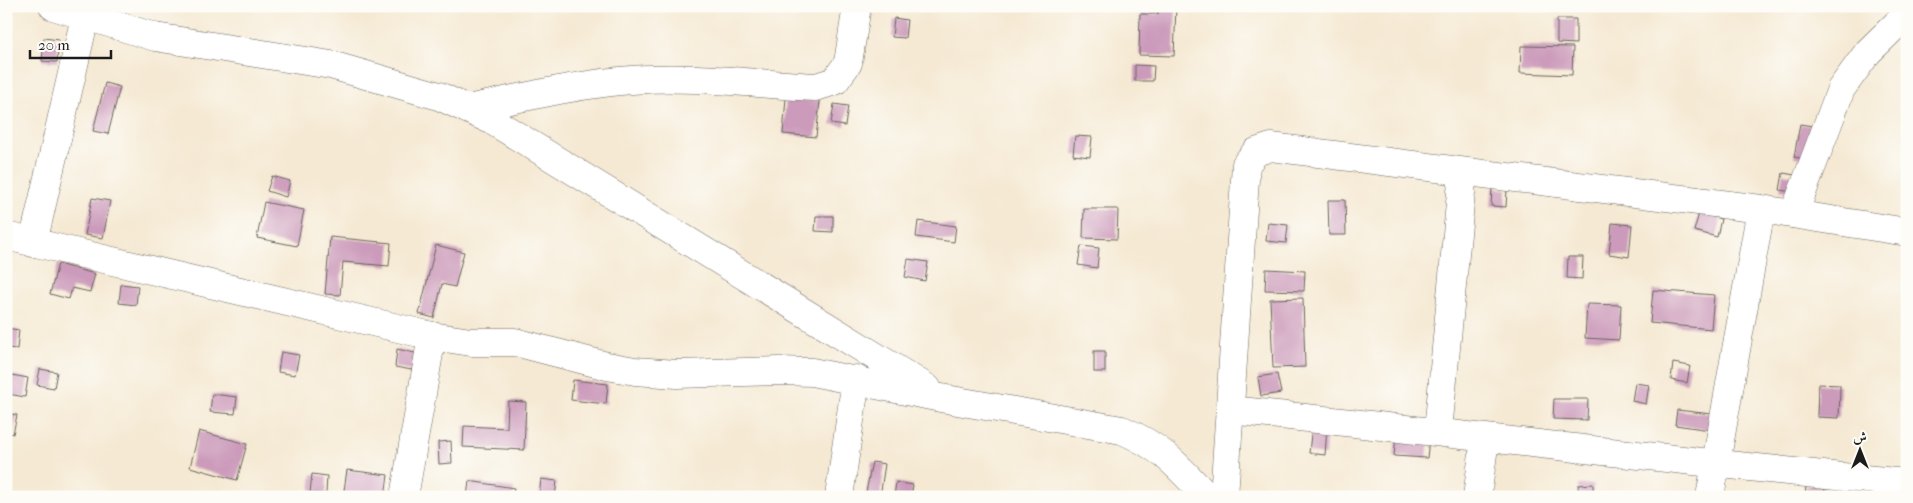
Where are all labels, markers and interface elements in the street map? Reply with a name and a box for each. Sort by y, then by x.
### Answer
scale bar [30,28,111,60]
text: 20 m [38,36,70,54]
north arrow [1836,426,1886,476]
text: ش [1853,429,1867,446]

